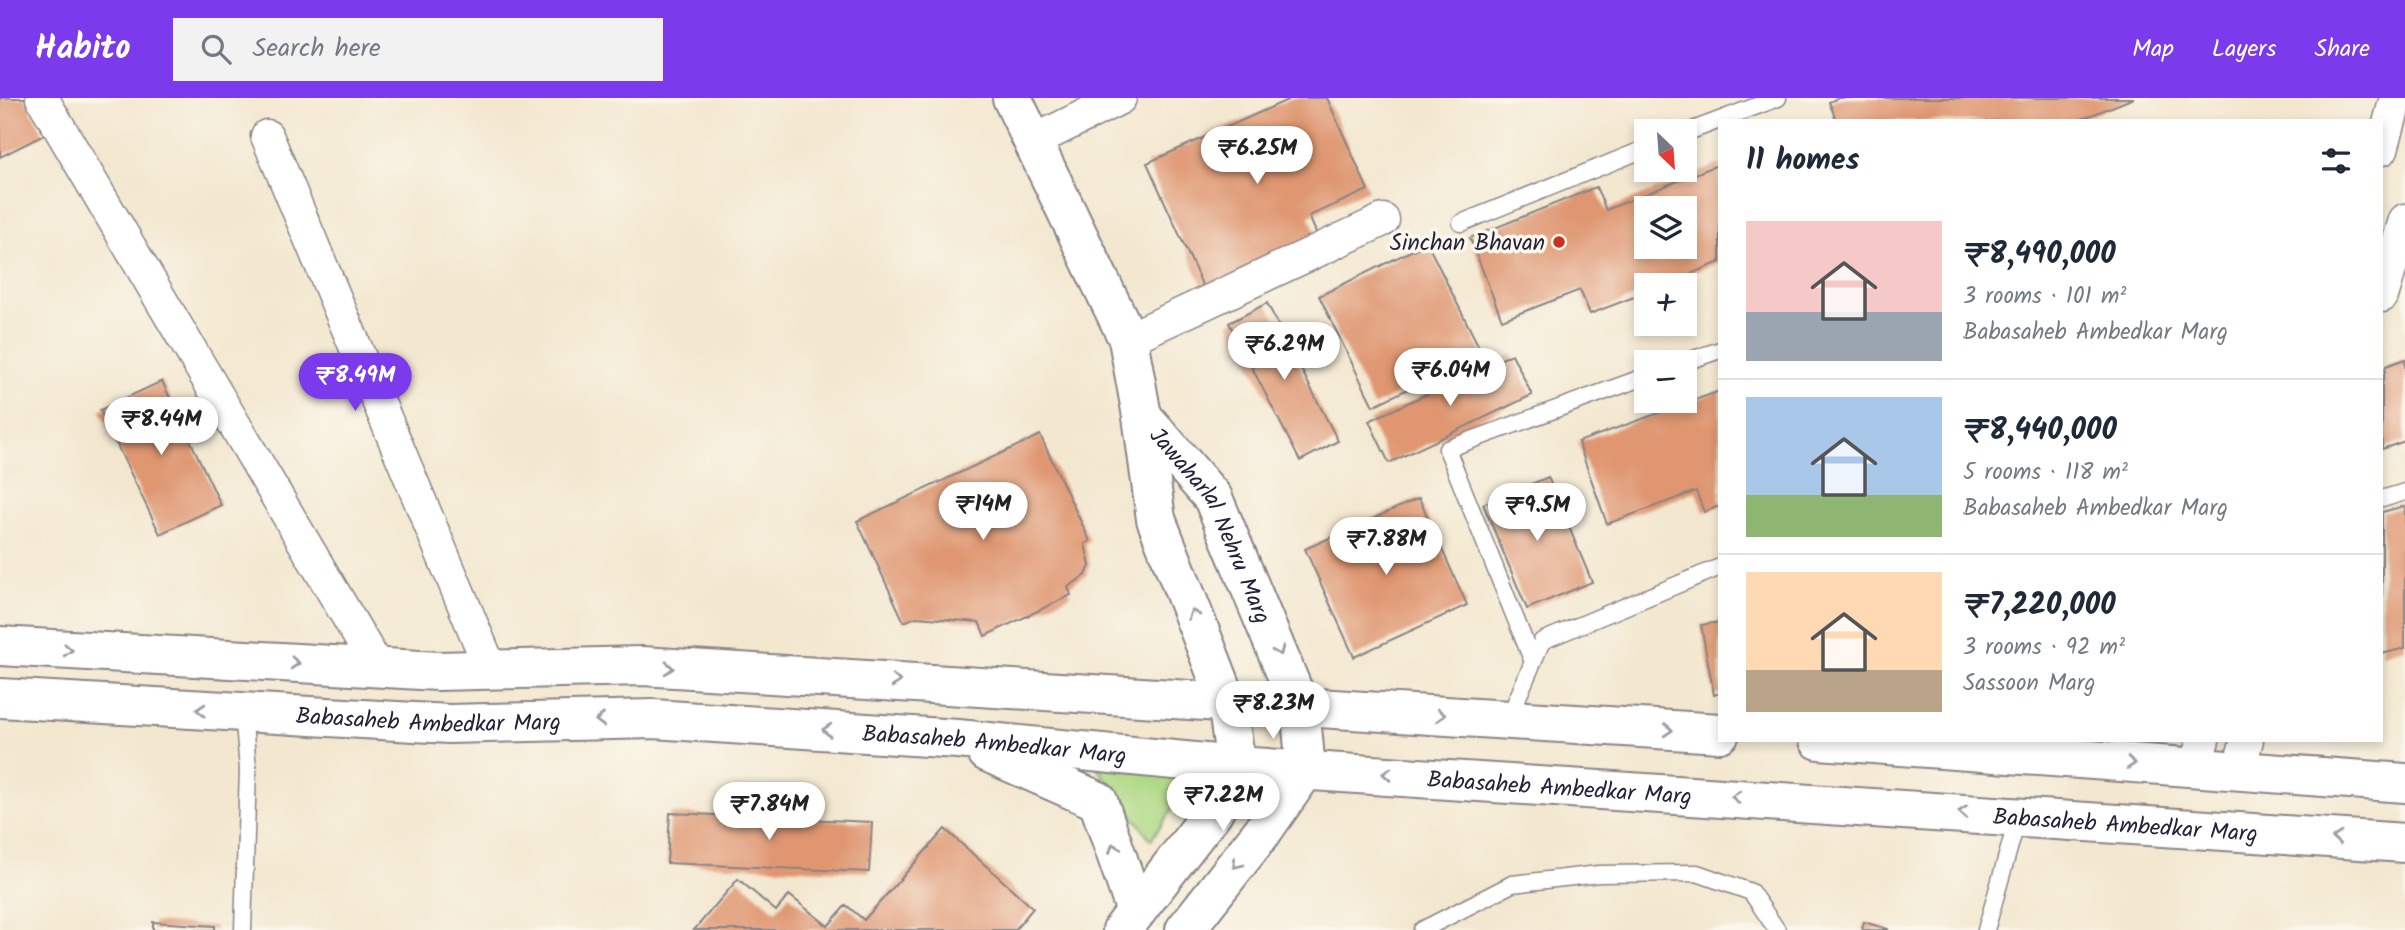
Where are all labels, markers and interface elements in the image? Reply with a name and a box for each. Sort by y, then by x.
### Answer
search box [173,18,663,81]
text: Habito [35,23,131,76]
text: Search here [253,28,381,70]
icon: search [197,30,235,68]
text: Map [2132,30,2174,69]
text: Layers [2212,30,2276,69]
text: Share [2314,30,2370,69]
north arrow [1634,119,1698,182]
map controls [1634,119,1697,413]
pin: ₹6.25M [1200,126,1314,186]
text: ₹6.25M [1217,131,1297,167]
text: 11 homes [1746,137,1859,185]
icon: filters [2317,142,2355,180]
button: layers [1634,196,1697,259]
place label: Sinchan Bhavan [1390,226,1545,262]
text: ₹8,490,000 [1963,231,2116,279]
marker: Sinchan Bhavan [1551,234,1567,250]
icon: home [1802,249,1886,333]
button: + [1634,273,1697,336]
text: 3 rooms · 101 m² [1963,279,2126,315]
text: Babasaheb Ambedkar Marg [1963,315,2228,351]
pin: ₹6.29M [1227,322,1341,382]
text: ₹6.29M [1244,327,1324,363]
pin: ₹6.04M [1393,348,1507,408]
button: − [1634,350,1697,413]
text: ₹6.04M [1410,353,1490,389]
pin: ₹8.49M [298,354,412,413]
text: ₹8.49M [315,358,395,394]
pin: ₹8.44M [104,398,218,457]
text: ₹8.44M [120,402,202,438]
text: ₹8,440,000 [1963,407,2117,455]
street label: Jawaharlal Nehru Marg [1139,420,1279,630]
icon: home [1802,425,1886,509]
text: 5 rooms · 118 m² [1963,455,2128,491]
pin: ₹14M [942,482,1024,542]
pin: ₹9.5M [1488,484,1586,543]
text: ₹14M [955,487,1011,523]
text: ₹9.5M [1504,488,1570,524]
text: Babasaheb Ambedkar Marg [1963,491,2228,527]
pin: ₹7.88M [1329,518,1443,577]
text: ₹7.88M [1346,522,1426,558]
text: ₹7,220,000 [1963,582,2116,630]
icon: home [1802,600,1886,684]
one-way arrow [1188,609,1202,621]
text: 3 rooms · 92 m² [1963,630,2125,666]
one-way arrow [63,642,74,657]
one-way arrow [1270,644,1284,656]
one-way arrow [290,655,301,670]
one-way arrow [664,660,675,675]
text: Sassoon Marg [1963,666,2095,702]
one-way arrow [891,674,902,689]
pin: ₹8.23M [1216,682,1330,741]
text: ₹8.23M [1232,686,1314,722]
street label: Babasaheb Ambedkar Marg [295,699,561,744]
one-way arrow [195,703,206,718]
one-way arrow [1436,707,1447,722]
one-way arrow [594,713,605,728]
street label: Babasaheb Ambedkar Marg [861,717,1128,775]
one-way arrow [1663,722,1674,737]
one-way arrow [821,723,832,738]
one-way arrow [2126,755,2137,770]
street label: Babasaheb Ambedkar Marg [1426,763,1693,816]
one-way arrow [1381,767,1392,782]
pin: ₹7.22M [1166,774,1280,833]
text: ₹7.22M [1183,778,1263,814]
pin: ₹7.84M [712,782,826,842]
text: ₹7.84M [729,787,809,823]
one-way arrow [1731,790,1742,805]
street label: Babasaheb Ambedkar Marg [1992,800,2259,853]
one-way arrow [1958,804,1969,819]
one-way arrow [2331,831,2342,846]
one-way arrow [1108,842,1122,854]
one-way arrow [1232,856,1245,869]

